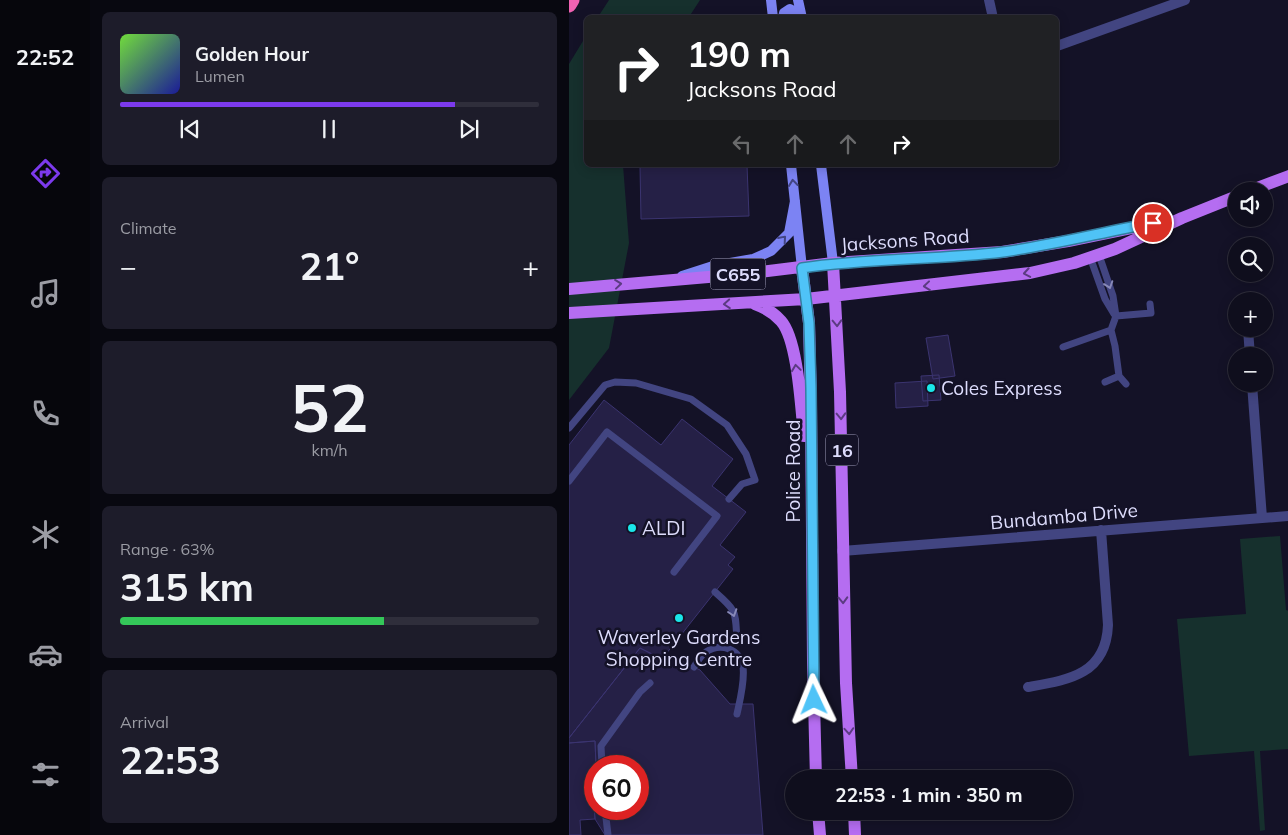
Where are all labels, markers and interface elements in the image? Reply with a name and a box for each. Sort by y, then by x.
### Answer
text: 190 m [687,32,791,76]
icon: right [604,35,669,100]
text: Golden Hour [195,42,309,66]
text: 22:52 [16,43,74,71]
text: Lumen [195,66,245,86]
text: Jacksons Road [687,75,836,103]
icon: previous [176,115,204,143]
icon: pause [315,115,343,143]
icon: next [455,115,483,143]
icon: left [728,130,756,158]
icon: ahead [781,130,809,158]
icon: ahead [834,130,862,158]
icon: right [887,130,915,158]
icon: directions [28,156,63,191]
one-way arrow [788,179,799,187]
map controls [1228,182,1273,392]
button: sound [1228,182,1273,227]
pin [1132,202,1174,244]
icon: arrive [1139,209,1167,237]
text: Climate [120,218,176,238]
street label: Jacksons Road [840,224,970,256]
one-way arrow [778,236,786,245]
button: search [1228,237,1273,282]
text: 21° [299,242,360,290]
text: − [120,249,137,284]
text: + [522,249,539,284]
road number: C655 [711,258,765,290]
one-way arrow [1022,268,1031,278]
icon: music [28,276,63,311]
one-way arrow [614,279,622,290]
one-way arrow [923,280,931,291]
one-way arrow [1103,280,1113,289]
button: + [1228,292,1273,337]
one-way arrow [722,298,730,309]
one-way arrow [831,319,842,327]
button: − [1228,347,1273,392]
one-way arrow [791,364,802,372]
text: 52 [290,367,369,448]
place label: Coles Express [941,376,1062,400]
marker: Coles Express [925,382,937,394]
icon: phone [28,396,63,431]
one-way arrow [835,412,846,420]
street label: Police Road [781,420,805,522]
road number: 16 [826,434,858,466]
text: km/h [311,440,348,460]
street label: Bundamba Drive [989,498,1139,534]
place label: ALDI [642,516,685,540]
icon: climate [28,517,63,552]
marker: ALDI [626,522,638,534]
text: Range · 63% [120,539,215,559]
text: 315 km [120,563,254,611]
one-way arrow [838,596,849,604]
one-way arrow [728,608,738,617]
marker: Waverley Gardens Shopping Centre [673,612,685,624]
place label: Waverley Gardens Shopping Centre [598,625,760,671]
icon: car [28,637,63,672]
position arrow [787,673,839,725]
text: Arrival [120,712,169,732]
one-way arrow [843,727,854,735]
text: 22:53 [120,736,221,784]
speed limit sign: 60 [584,755,649,820]
icon: filters [28,757,63,792]
text: 22:53 · 1 min · 350 m [835,783,1023,807]

